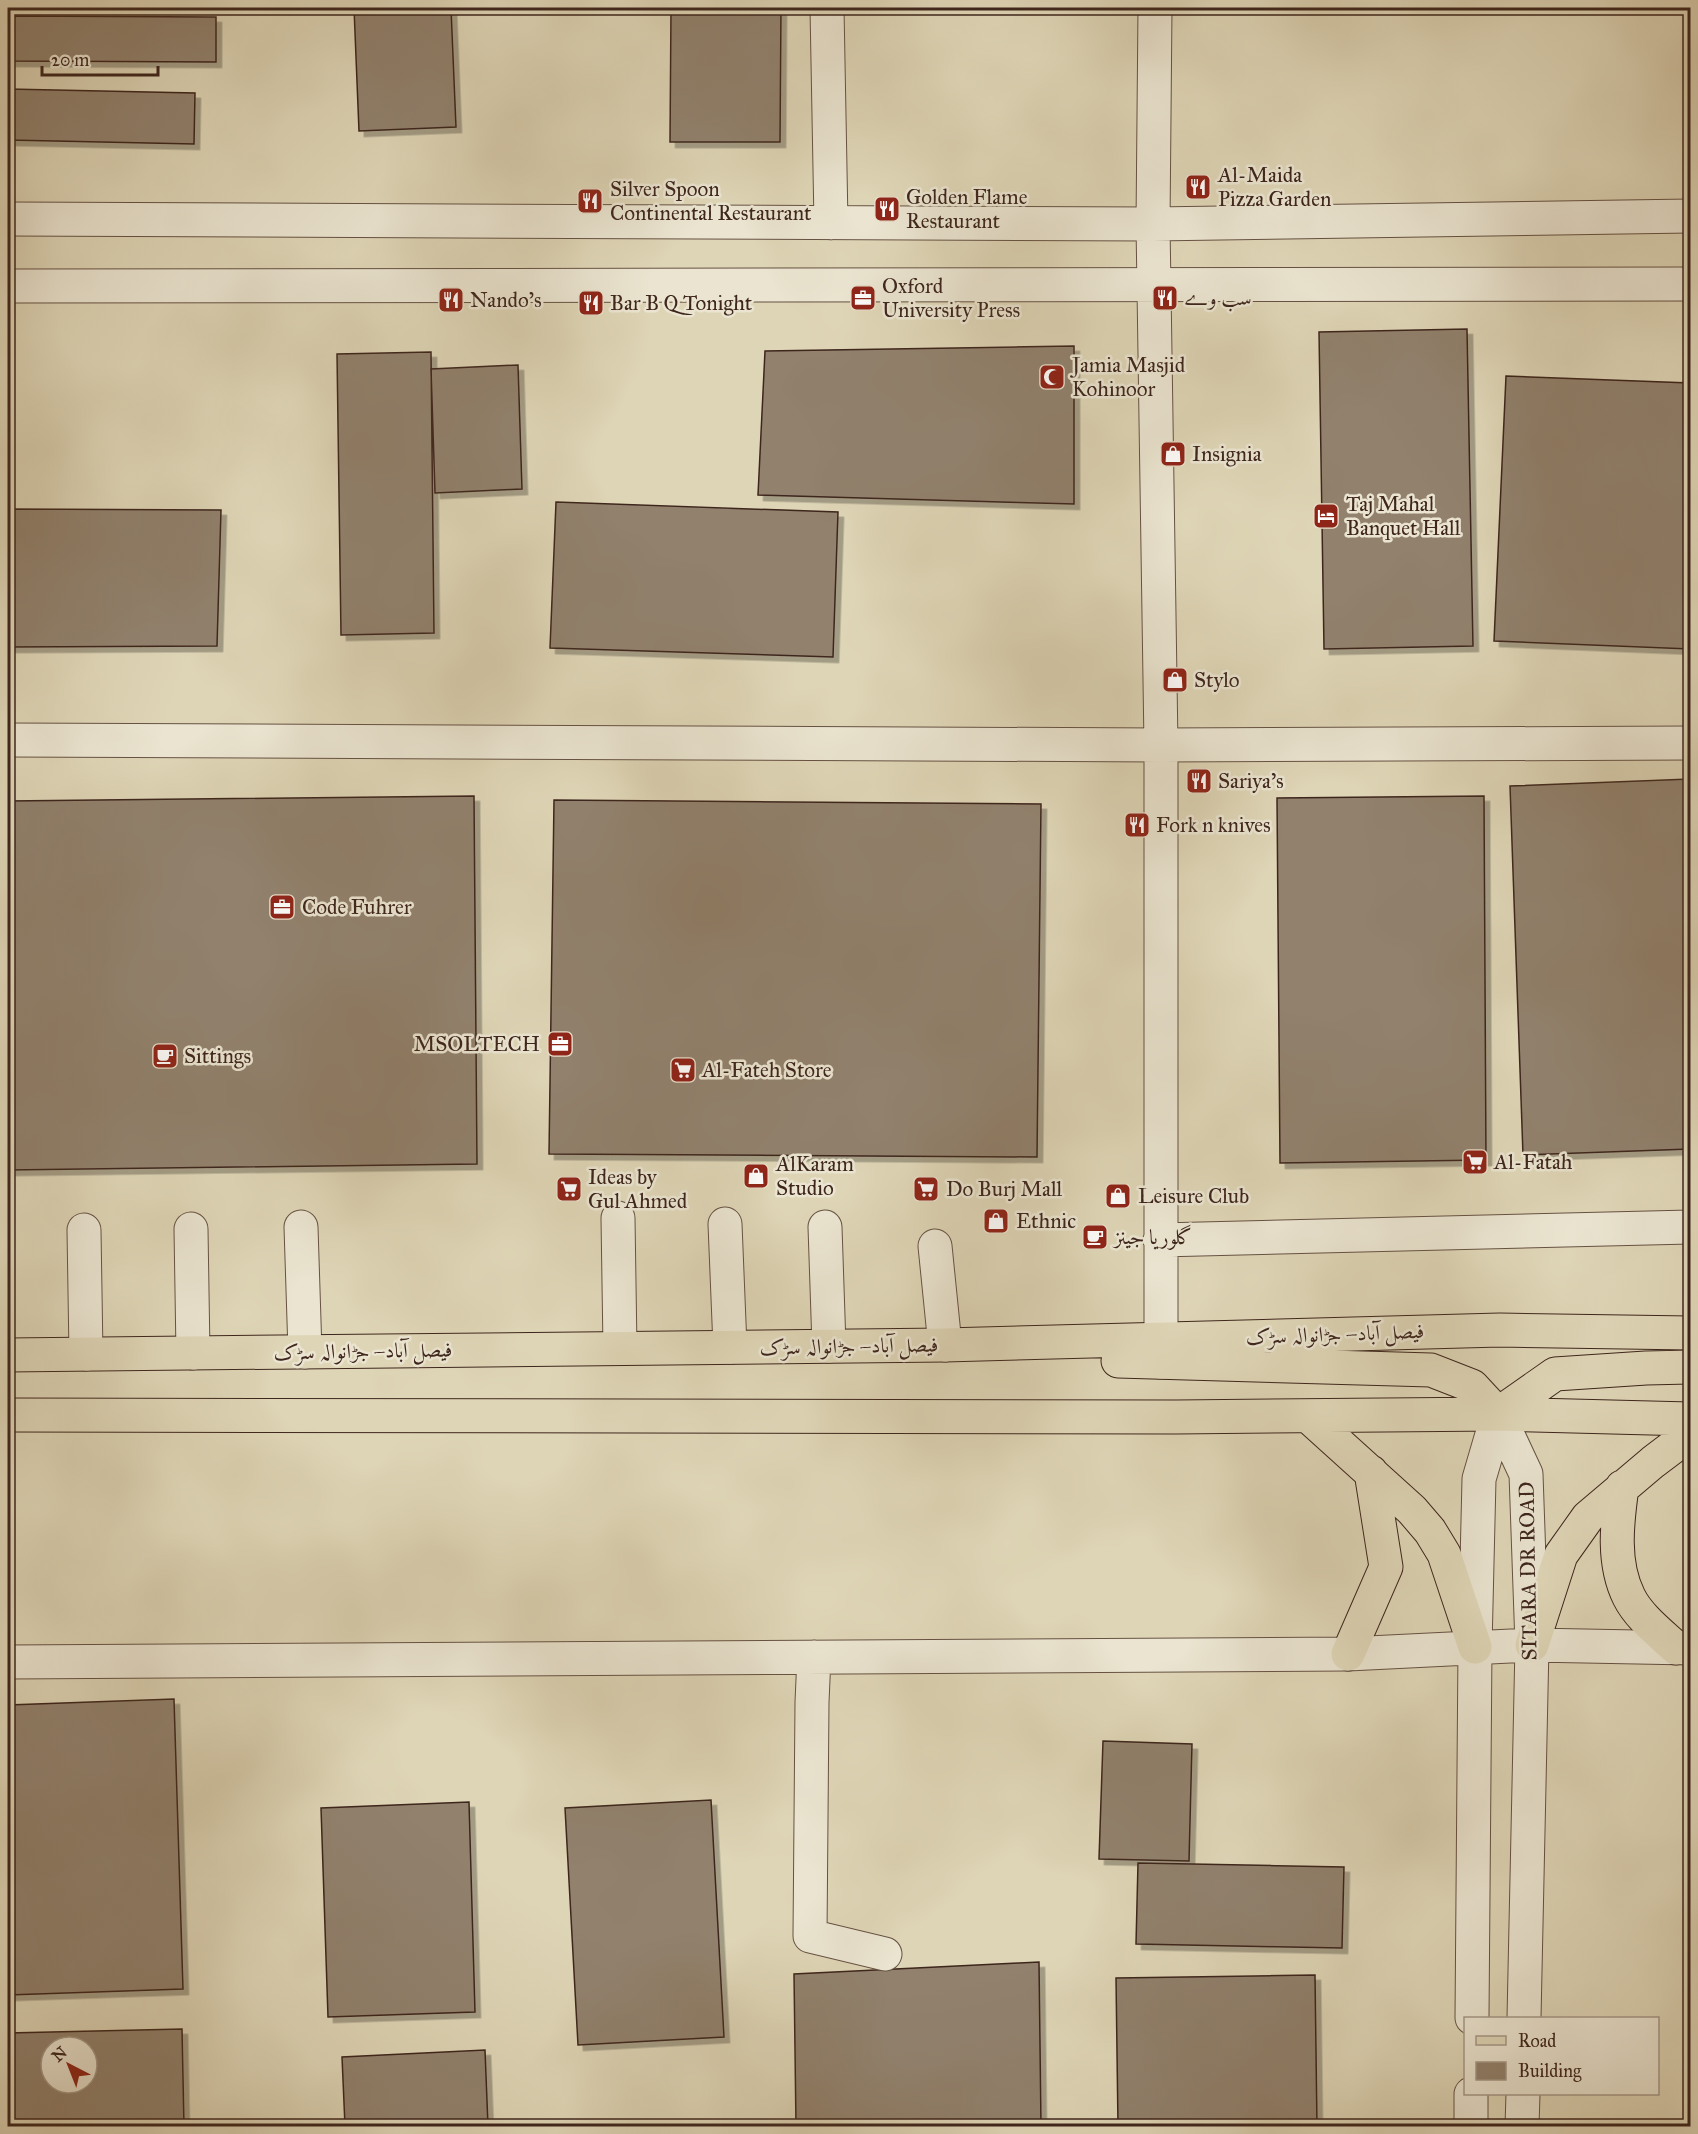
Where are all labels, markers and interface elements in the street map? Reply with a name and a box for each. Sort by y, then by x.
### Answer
scale bar [42,39,158,77]
text: 20 m [51,49,89,71]
place label: Al-Maida Pizza Garden [1217,162,1331,212]
restaurant icon: Al-Maida Pizza Garden [1183,172,1213,202]
place label: Silver Spoon Continental Restaurant [610,176,812,226]
place label: Golden Flame Restaurant [906,184,1028,234]
restaurant icon: Silver Spoon Continental Restaurant [575,186,605,216]
restaurant icon: Golden Flame Restaurant [872,194,902,224]
place label: Oxford University Press [882,273,1020,323]
office icon: Oxford University Press [848,283,878,313]
restaurant icon: سب وے [1150,283,1180,313]
restaurant icon: Nando’s [436,285,466,315]
place label: سب وے [1184,285,1252,312]
place label: Nando’s [470,287,542,313]
restaurant icon: Bar B Q Tonight [576,288,606,318]
place label: Bar B Q Tonight [610,290,753,316]
place label: Jamia Masjid Kohinoor [1070,352,1186,402]
mosque icon: Jamia Masjid Kohinoor [1037,362,1067,392]
shop icon: Insignia [1158,439,1188,469]
place label: Insignia [1192,441,1262,467]
place label: Taj Mahal Banquet Hall [1346,491,1461,541]
hotel icon: Taj Mahal Banquet Hall [1311,501,1341,531]
shop icon: Stylo [1160,665,1190,695]
place label: Stylo [1194,667,1240,693]
restaurant icon: Sariya’s [1184,766,1214,796]
place label: Sariya’s [1218,768,1284,794]
restaurant icon: Fork n knives [1122,810,1152,840]
place label: Fork n knives [1156,812,1271,838]
office icon: Code Fuhrer [267,892,297,922]
place label: Code Fuhrer [302,894,412,920]
office icon: MSOLTECH [545,1029,575,1059]
place label: MSOLTECH [414,1031,540,1057]
cafe icon: Sittings [150,1041,180,1071]
place label: Sittings [184,1043,251,1069]
supermarket icon: Al-Fateh Store [668,1055,698,1085]
place label: Al-Fateh Store [701,1057,832,1083]
supermarket icon: Al-Fatah [1460,1147,1490,1177]
place label: Al-Fatah [1493,1149,1573,1175]
place label: AlKaram Studio [775,1151,854,1201]
shop icon: AlKaram Studio [741,1161,771,1191]
place label: Ideas by Gul Ahmed [588,1164,688,1214]
supermarket icon: Ideas by Gul Ahmed [554,1174,584,1204]
supermarket icon: Do Burj Mall [911,1174,941,1204]
place label: Do Burj Mall [946,1176,1063,1202]
shop icon: Leisure Club [1103,1181,1133,1211]
place label: Leisure Club [1138,1183,1249,1209]
shop icon: Ethnic [981,1206,1011,1236]
place label: Ethnic [1016,1208,1076,1234]
cafe icon: گلوریا جینز [1080,1222,1110,1252]
place label: گلوریا جینز [1112,1224,1192,1250]
street label: فیصل آباد– جڑانوالہ سڑک [1245,1318,1425,1352]
street label: فیصل آباد– جڑانوالہ سڑک [759,1331,939,1363]
street label: فیصل آباد– جڑانوالہ سڑک [273,1336,453,1368]
street label: SITARA DR ROAD [1513,1481,1543,1661]
legend [1464,2017,1659,2095]
text: Road [1518,2030,1556,2052]
north arrow [39,2035,99,2095]
text: N [48,2042,71,2066]
text: Building [1518,2060,1582,2083]

